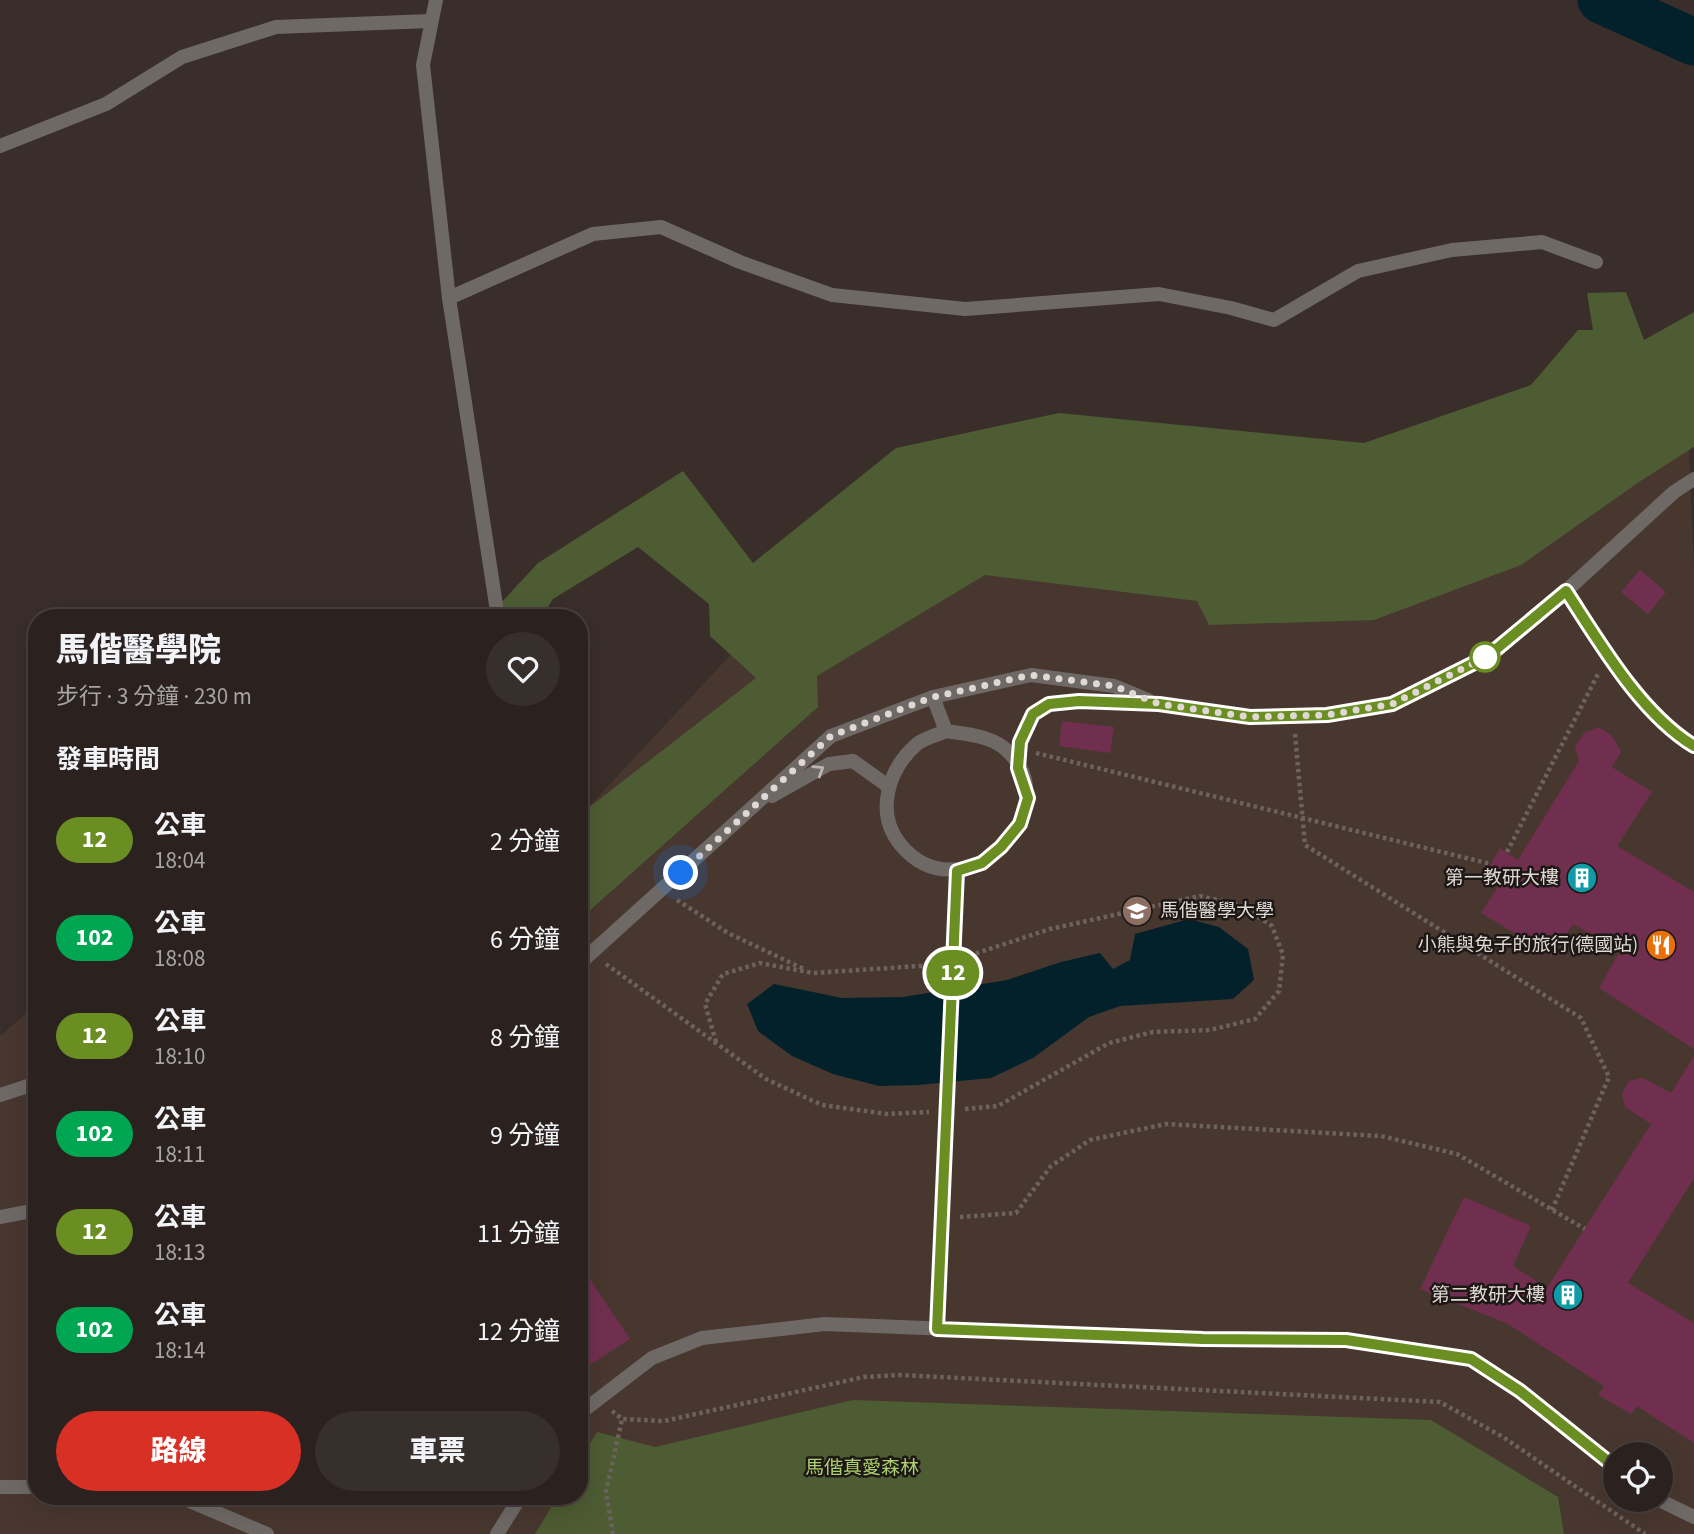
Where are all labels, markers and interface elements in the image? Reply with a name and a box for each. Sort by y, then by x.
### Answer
text: 馬偕醫學院 [56,627,221,674]
button: heart [486,632,560,706]
unlabelled marker [1470,642,1500,672]
text: 步行 · 3 分鐘 · 230 m [56,680,252,713]
text: 發車時間 [56,741,160,778]
one-way arrow [811,766,824,779]
text: 公車 [154,807,206,844]
text: 12 [82,822,107,857]
text: 2 分鐘 [490,823,560,860]
text: 18:04 [154,844,205,877]
your location [663,855,698,890]
building icon: 第一教研大樓 [1565,861,1599,895]
place label: 第一教研大樓 [1445,865,1559,892]
school or university icon: 馬偕醫學大學 [1120,894,1154,928]
place label: 馬偕醫學大學 [1160,898,1274,925]
text: 公車 [154,905,206,942]
text: 102 [75,920,114,955]
text: 6 分鐘 [490,921,560,958]
restaurant icon: 小熊與兔子的旅行(德國站) [1644,928,1678,962]
place label: 小熊與兔子的旅行(德國站) [1417,932,1638,959]
text: 18:08 [154,942,205,975]
line badge: 12 [922,950,984,996]
text: 12 [940,955,966,990]
text: 公車 [154,1003,206,1040]
text: 12 [82,1018,107,1053]
text: 8 分鐘 [490,1019,560,1056]
text: 18:10 [154,1040,205,1073]
text: 公車 [154,1101,206,1138]
text: 102 [75,1116,114,1151]
text: 9 分鐘 [490,1117,560,1154]
text: 18:11 [154,1138,205,1171]
text: 公車 [154,1199,206,1236]
text: 12 [82,1214,107,1249]
text: 11 分鐘 [477,1215,560,1252]
text: 18:13 [154,1236,205,1269]
building icon: 第二教研大樓 [1551,1278,1585,1312]
place label: 第二教研大樓 [1431,1282,1545,1309]
text: 公車 [154,1297,206,1334]
text: 102 [75,1312,114,1347]
text: 12 分鐘 [477,1313,560,1350]
text: 18:14 [154,1334,205,1367]
button: 路線 [56,1411,301,1491]
button: 車票 [315,1411,560,1491]
map controls [1603,1442,1673,1512]
button: locate [1603,1442,1673,1512]
park label: 馬偕真愛森林 [805,1455,919,1482]

